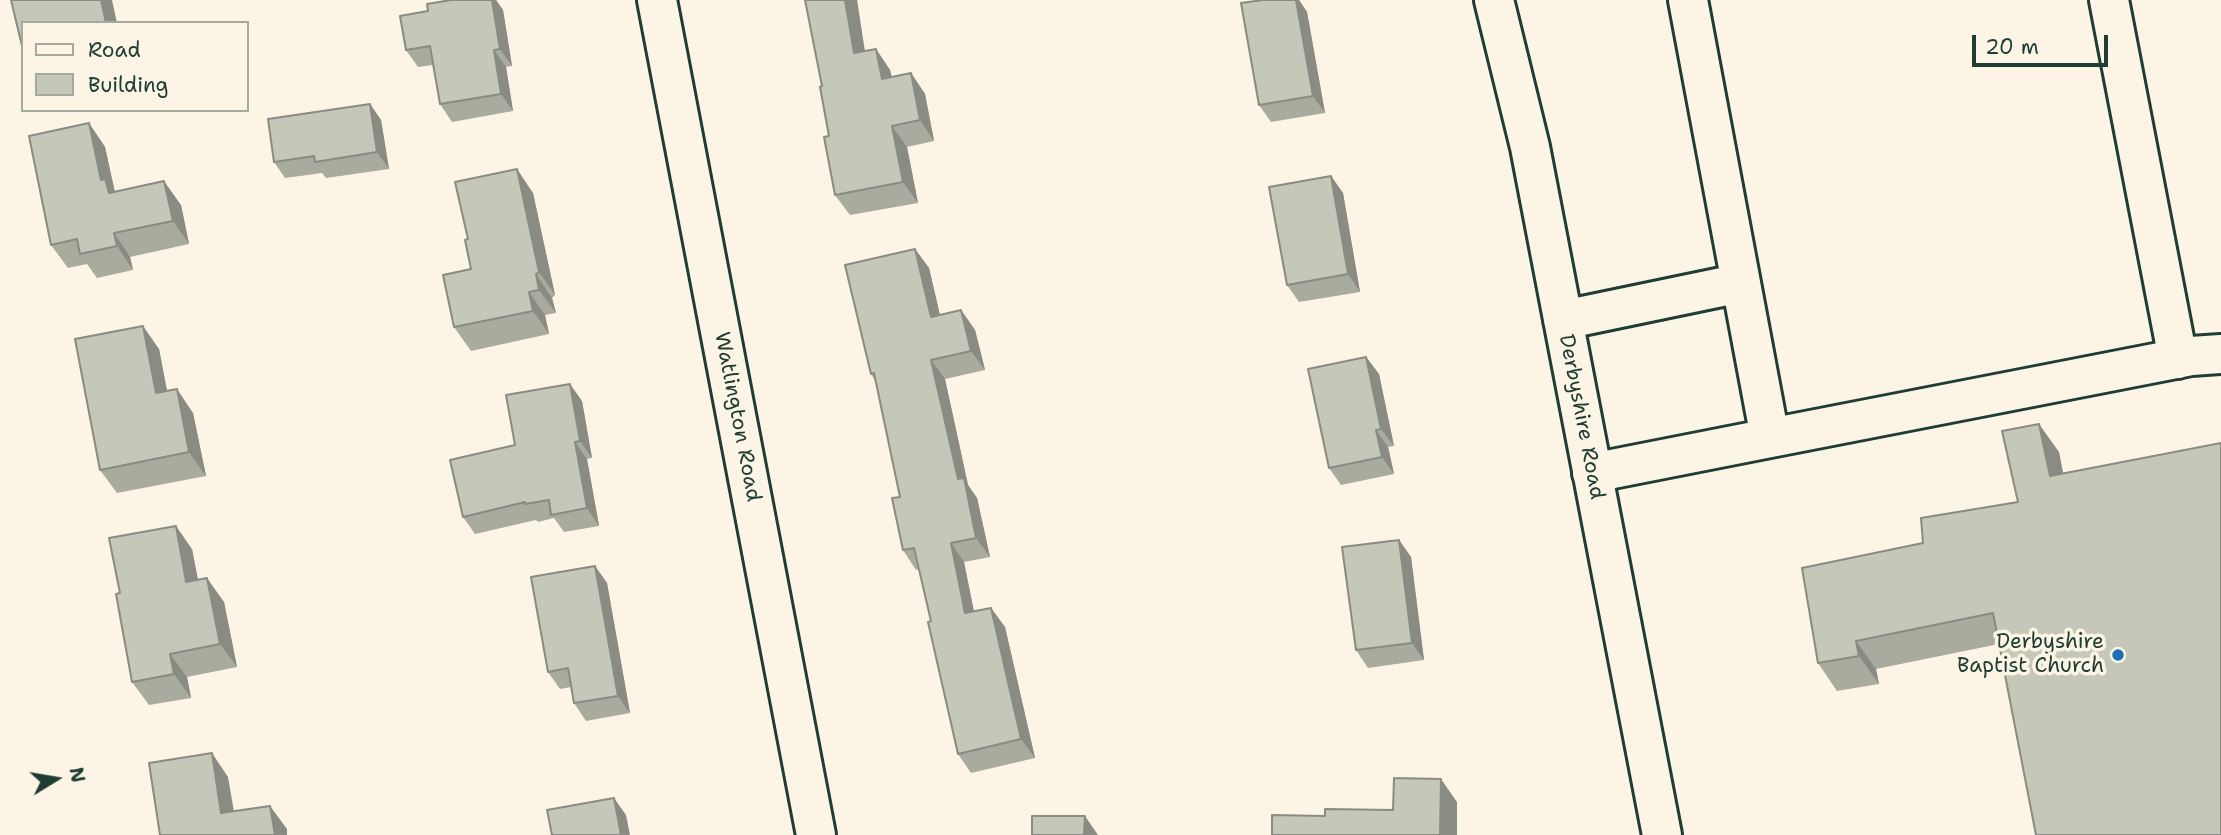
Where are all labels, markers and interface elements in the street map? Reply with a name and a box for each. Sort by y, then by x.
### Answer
legend [21,21,248,112]
scale bar [1976,21,2112,65]
text: 20 m [1985,33,2039,61]
text: Road [88,36,141,64]
text: Building [88,71,168,99]
street label: Watlington Road [708,330,766,504]
street label: Derbyshire Road [1553,332,1609,502]
place label: Derbyshire Baptist Church [1957,630,2104,680]
marker: Derbyshire Baptist Church [2110,647,2126,663]
north arrow [21,744,91,814]
text: N [63,765,91,785]

